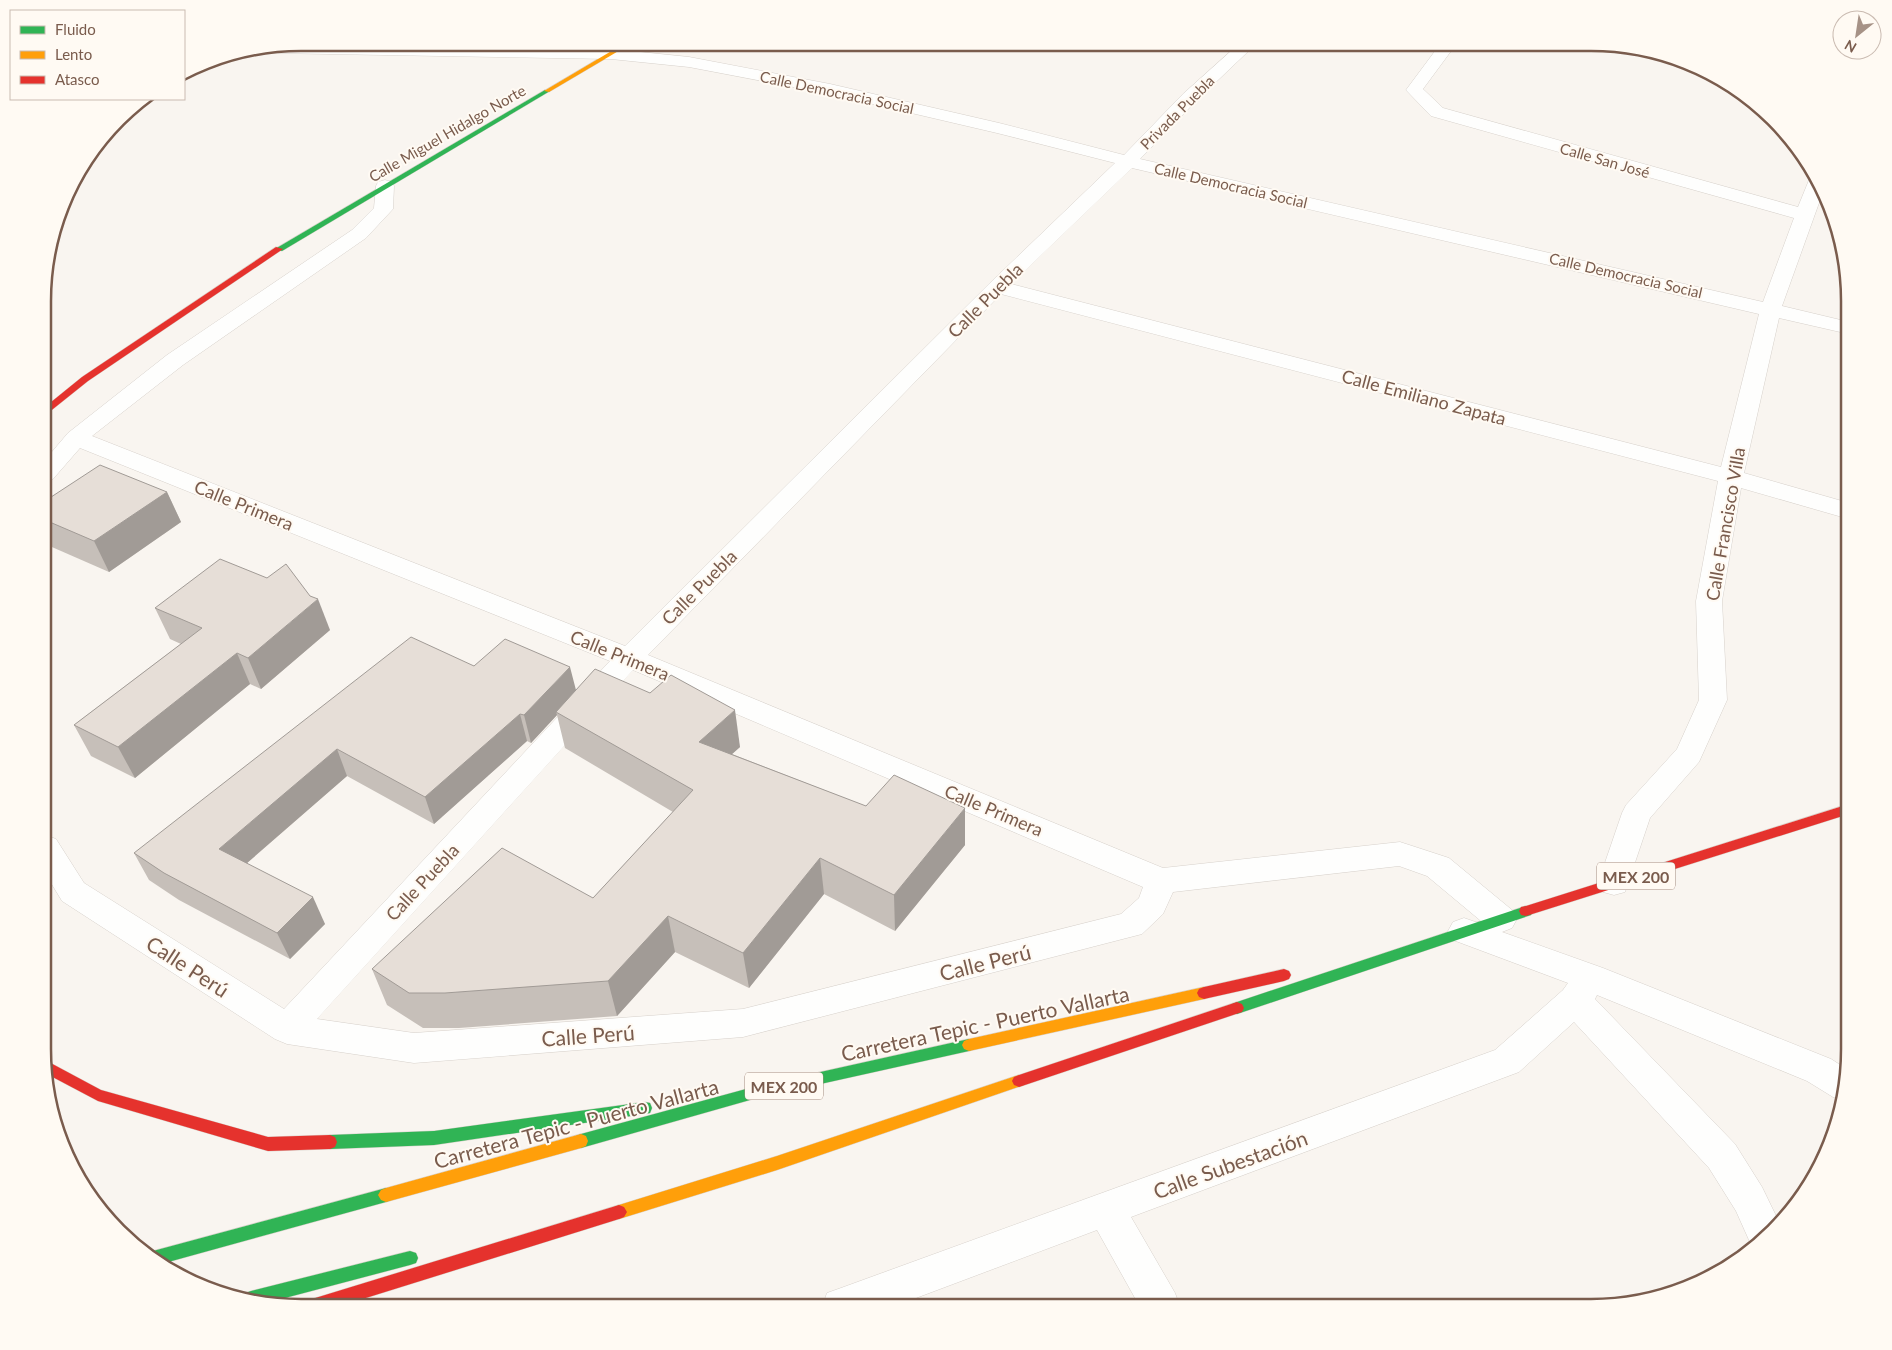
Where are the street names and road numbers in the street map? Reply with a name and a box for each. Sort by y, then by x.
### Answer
street label: Calle Democracia Social [758,67,916,117]
street label: Privada Puebla [1136,71,1218,153]
street label: Calle Miguel Hidalgo Norte [365,81,529,185]
street label: Calle San José [1558,139,1652,181]
street label: Calle Democracia Social [1153,159,1309,211]
street label: Calle Democracia Social [1548,249,1704,301]
street label: Calle Puebla [943,258,1027,342]
street label: Calle Emiliano Zapata [1339,364,1509,430]
street label: Calle Francisco Villa [1701,445,1749,603]
street label: Calle Primera [191,475,297,535]
street label: Calle Puebla [657,545,741,629]
street label: Calle Primera [567,625,673,685]
street label: Calle Primera [941,779,1047,841]
street label: Calle Puebla [381,839,463,925]
road number: MEX 200 [1597,862,1675,889]
street label: Calle Perú [142,930,234,1002]
street label: Calle Perú [937,939,1033,985]
street label: Carretera Tepic - Puerto Vallarta [839,980,1131,1066]
street label: Calle Perú [541,1019,635,1051]
road number: MEX 200 [745,1072,823,1100]
street label: Carretera Tepic - Puerto Vallarta [431,1073,721,1173]
street label: Calle Subestación [1149,1124,1311,1204]

